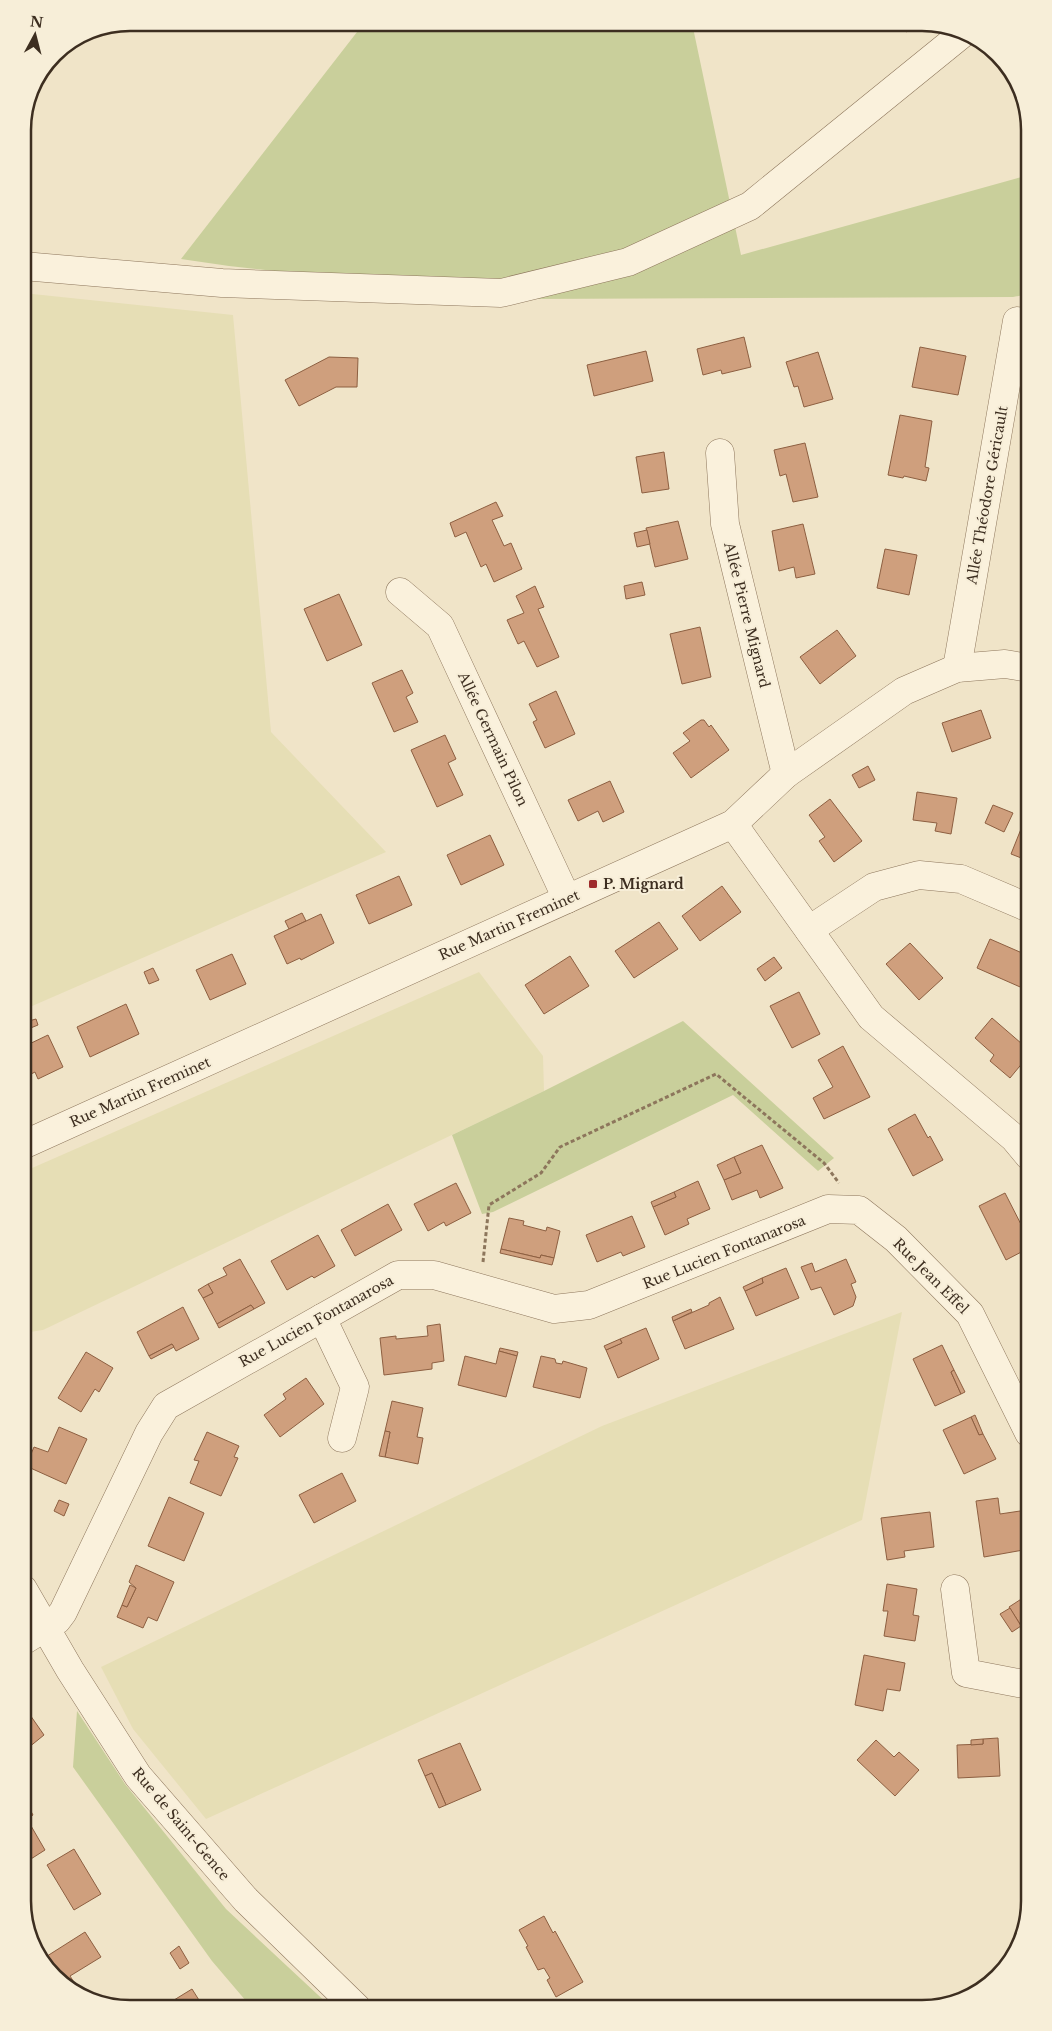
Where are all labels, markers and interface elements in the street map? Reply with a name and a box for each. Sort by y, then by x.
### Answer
north arrow [10,10,60,60]
text: N [29,12,44,32]
street label: Allée Théodore Géricault [962,404,1012,587]
street label: Allée Pierre Mignard [720,539,774,690]
street label: Allée Germain Pilon [454,668,532,809]
place label: P. Mignard [603,875,684,893]
marker: P. Mignard [587,878,599,890]
street label: Rue Martin Freminet [436,885,583,964]
street label: Rue Martin Freminet [67,1052,214,1131]
street label: Rue Lucien Fontanarosa [640,1211,808,1293]
street label: Rue Jean Effel [889,1234,973,1318]
street label: Rue Lucien Fontanarosa [236,1271,397,1371]
street label: Rue de Saint-Gence [128,1764,234,1884]

